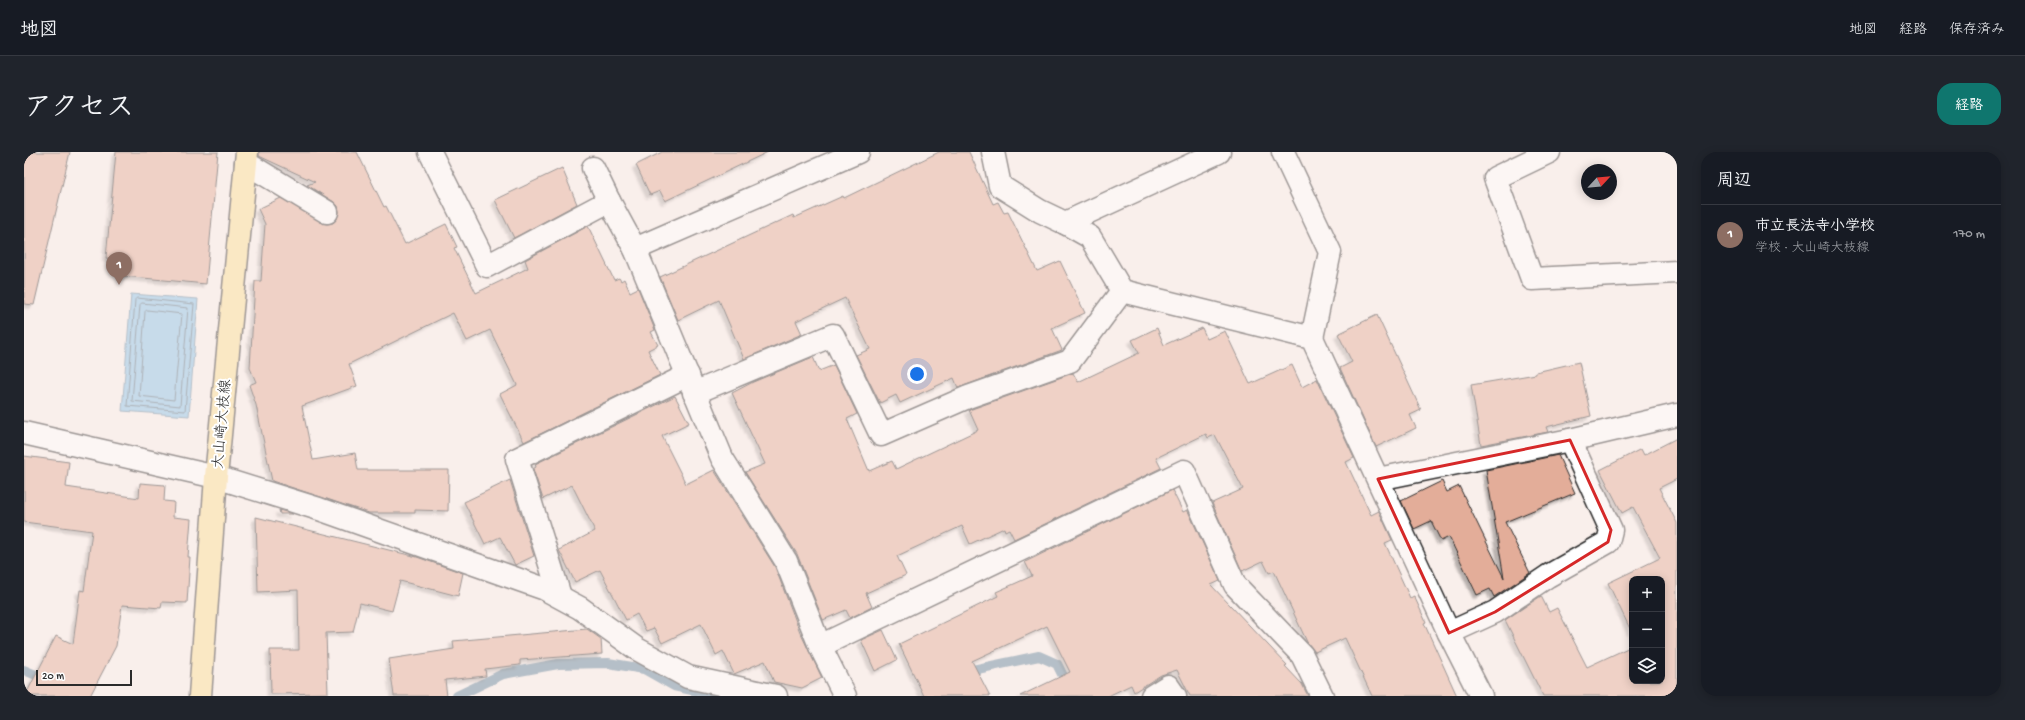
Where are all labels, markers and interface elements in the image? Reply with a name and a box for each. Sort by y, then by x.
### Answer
text: 地図 [20,20,58,43]
text: 地図 [1849,22,1877,39]
text: 経路 [1899,22,1927,39]
text: 保存済み [1949,22,2005,39]
button: 経路 [1937,83,2001,125]
text: アクセス [24,93,134,126]
north arrow [1581,164,1617,200]
text: 周辺 [1717,172,1751,192]
text: 市立長法寺小学校 [1755,218,1875,236]
text: 1 [1727,227,1733,242]
text: 170 m [1953,227,1985,242]
text: 学校 · 大山崎大枝線 [1755,241,1869,256]
pin: 1 [106,252,132,285]
your location [907,364,927,384]
street label: 大山崎大枝線 [209,378,236,470]
map controls [1629,576,1665,684]
button: + [1629,576,1665,612]
button: − [1629,612,1665,648]
button: layers [1629,648,1665,684]
scale bar [36,668,132,687]
text: 20 m [42,671,64,683]

